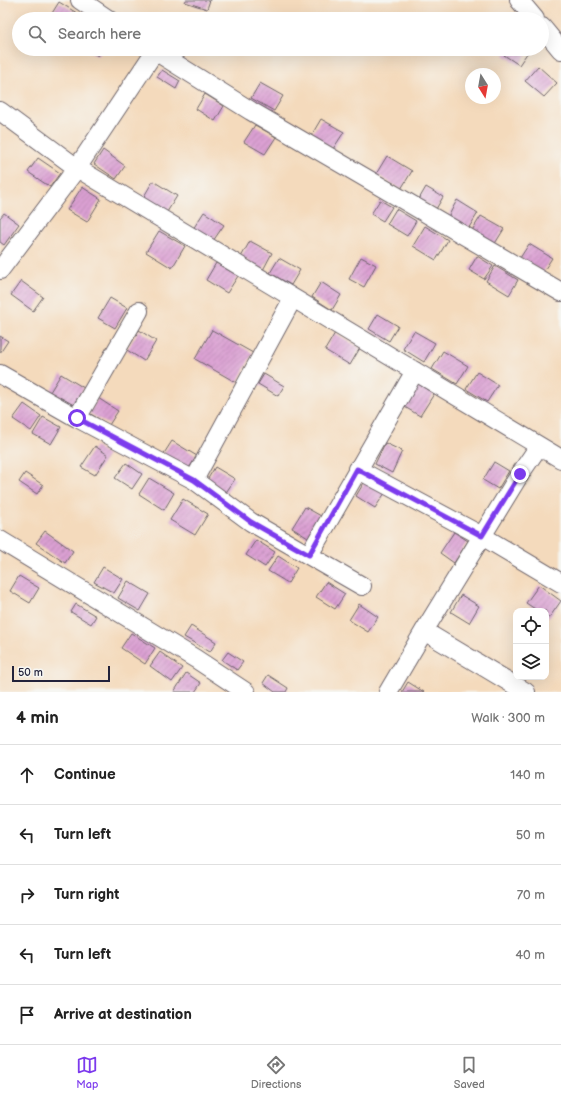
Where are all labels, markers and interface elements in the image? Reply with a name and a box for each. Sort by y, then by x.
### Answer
search box [12,12,549,56]
icon: search [26,23,48,45]
text: Search here [58,25,141,44]
north arrow [465,68,501,104]
route start [68,409,86,427]
route end [511,465,529,483]
map controls [513,608,549,680]
button: locate [513,608,549,644]
button: layers [513,644,549,680]
scale bar [12,664,110,683]
text: 50 m [18,666,43,679]
text: 4 min [16,708,59,728]
text: Walk · 300 m [471,710,545,726]
icon: ahead [16,764,38,786]
text: Continue [54,765,116,784]
text: 140 m [510,767,545,783]
icon: left [16,824,38,846]
text: Turn left [54,825,111,844]
text: 50 m [516,827,545,843]
icon: right [16,884,38,906]
text: Turn right [54,885,119,904]
text: 70 m [517,887,545,903]
icon: left [16,944,38,966]
text: Turn left [54,945,111,964]
text: 40 m [515,947,545,963]
icon: arrive [16,1004,38,1026]
text: Arrive at destination [54,1005,192,1024]
tab: Map [76,1054,98,1091]
tab: Directions [251,1054,301,1091]
tab: Saved [454,1054,485,1091]

